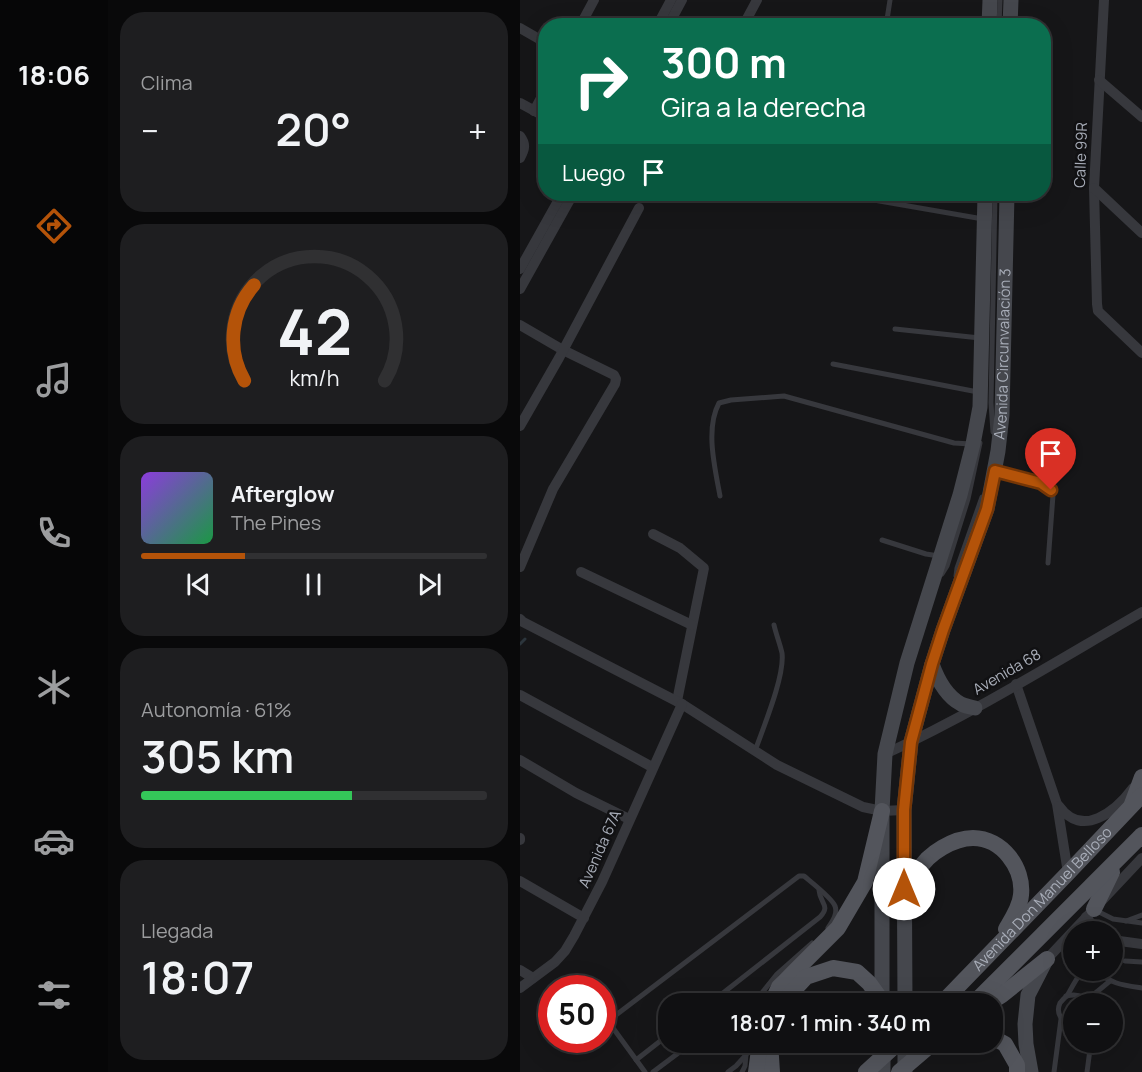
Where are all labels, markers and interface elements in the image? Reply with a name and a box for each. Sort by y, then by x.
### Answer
text: 300 m [661,33,787,91]
icon: right [562,42,640,120]
text: 18:06 [18,56,90,93]
text: Clima [141,69,193,96]
text: Gira a la derecha [661,88,866,125]
text: 20° [276,98,351,160]
text: − [141,108,159,153]
text: + [468,108,487,153]
street label: Calle 99R [1069,122,1092,188]
icon: arrive [637,156,670,189]
text: Luego [562,158,625,188]
icon: directions [33,205,75,247]
street label: Avenida Circunvalación 3 [988,268,1015,440]
text: 42 [276,288,352,374]
icon: music [33,359,75,401]
text: km/h [289,363,339,392]
pin [1025,428,1076,490]
icon: arrive [1034,437,1067,470]
text: Afterglow [231,479,335,509]
text: The Pines [231,509,321,536]
icon: phone [33,512,75,554]
icon: previous [182,568,215,601]
icon: pause [297,568,330,601]
icon: next [413,568,446,601]
street label: Avenida 68 [969,644,1045,700]
icon: climate [33,666,75,708]
text: Autonomía · 61% [141,696,292,723]
text: 305 km [141,725,294,787]
street label: Avenida 67A [573,806,626,891]
icon: car [33,820,75,862]
street label: Avenida Don Manuel Belloso [968,822,1117,975]
position arrow [872,857,936,921]
text: Llegada [141,917,213,944]
map controls [1063,921,1123,1053]
button: + [1063,921,1123,981]
text: 18:07 [141,946,254,1008]
icon: filters [33,974,75,1016]
speed limit sign: 50 [538,975,616,1053]
button: − [1063,993,1123,1053]
text: 18:07 · 1 min · 340 m [730,1008,931,1038]

